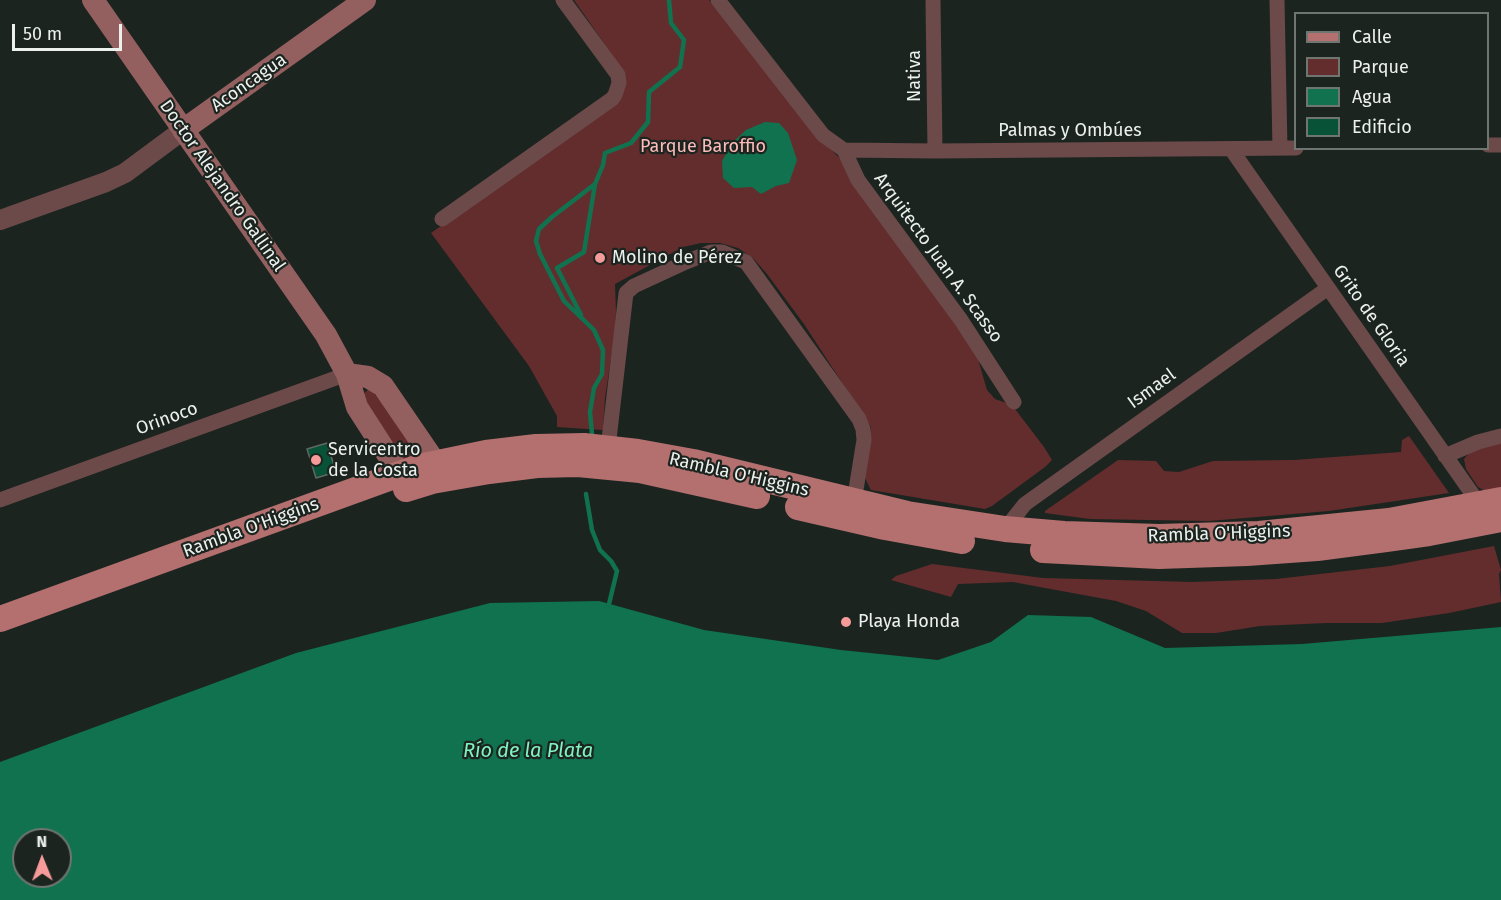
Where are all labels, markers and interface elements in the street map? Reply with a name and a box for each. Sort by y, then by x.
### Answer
scale bar [15,12,124,50]
legend [1294,12,1489,150]
text: 50 m [23,23,62,45]
text: Calle [1352,26,1392,48]
street label: Aconcagua [207,49,291,117]
street label: Nativa [904,50,926,102]
text: Parque [1352,56,1409,78]
text: Agua [1352,86,1392,108]
street label: Doctor Alejandro Gallinal [155,96,289,276]
text: Edificio [1352,116,1412,138]
street label: Palmas y Ombúes [998,120,1142,142]
park label: Parque Baroffio [640,136,766,158]
street label: Arquitecto Juan A. Scasso [869,169,1007,347]
place label: Molino de Pérez [612,247,742,269]
marker: Molino de Pérez [593,251,607,265]
street label: Grito de Gloria [1328,261,1414,371]
street label: Ismael [1124,364,1180,414]
street label: Orinoco [133,398,201,440]
place label: Servicentro de la Costa [328,439,421,482]
street label: Rambla O'Higgins [667,448,811,502]
marker: Servicentro de la Costa [309,453,323,467]
street label: Rambla O'Higgins [180,493,322,563]
street label: Rambla O'Higgins [1147,521,1291,547]
place label: Playa Honda [858,611,960,633]
marker: Playa Honda [839,615,853,629]
water label: Río de la Plata [463,739,593,763]
north arrow [12,828,72,888]
text: N [36,832,47,851]

